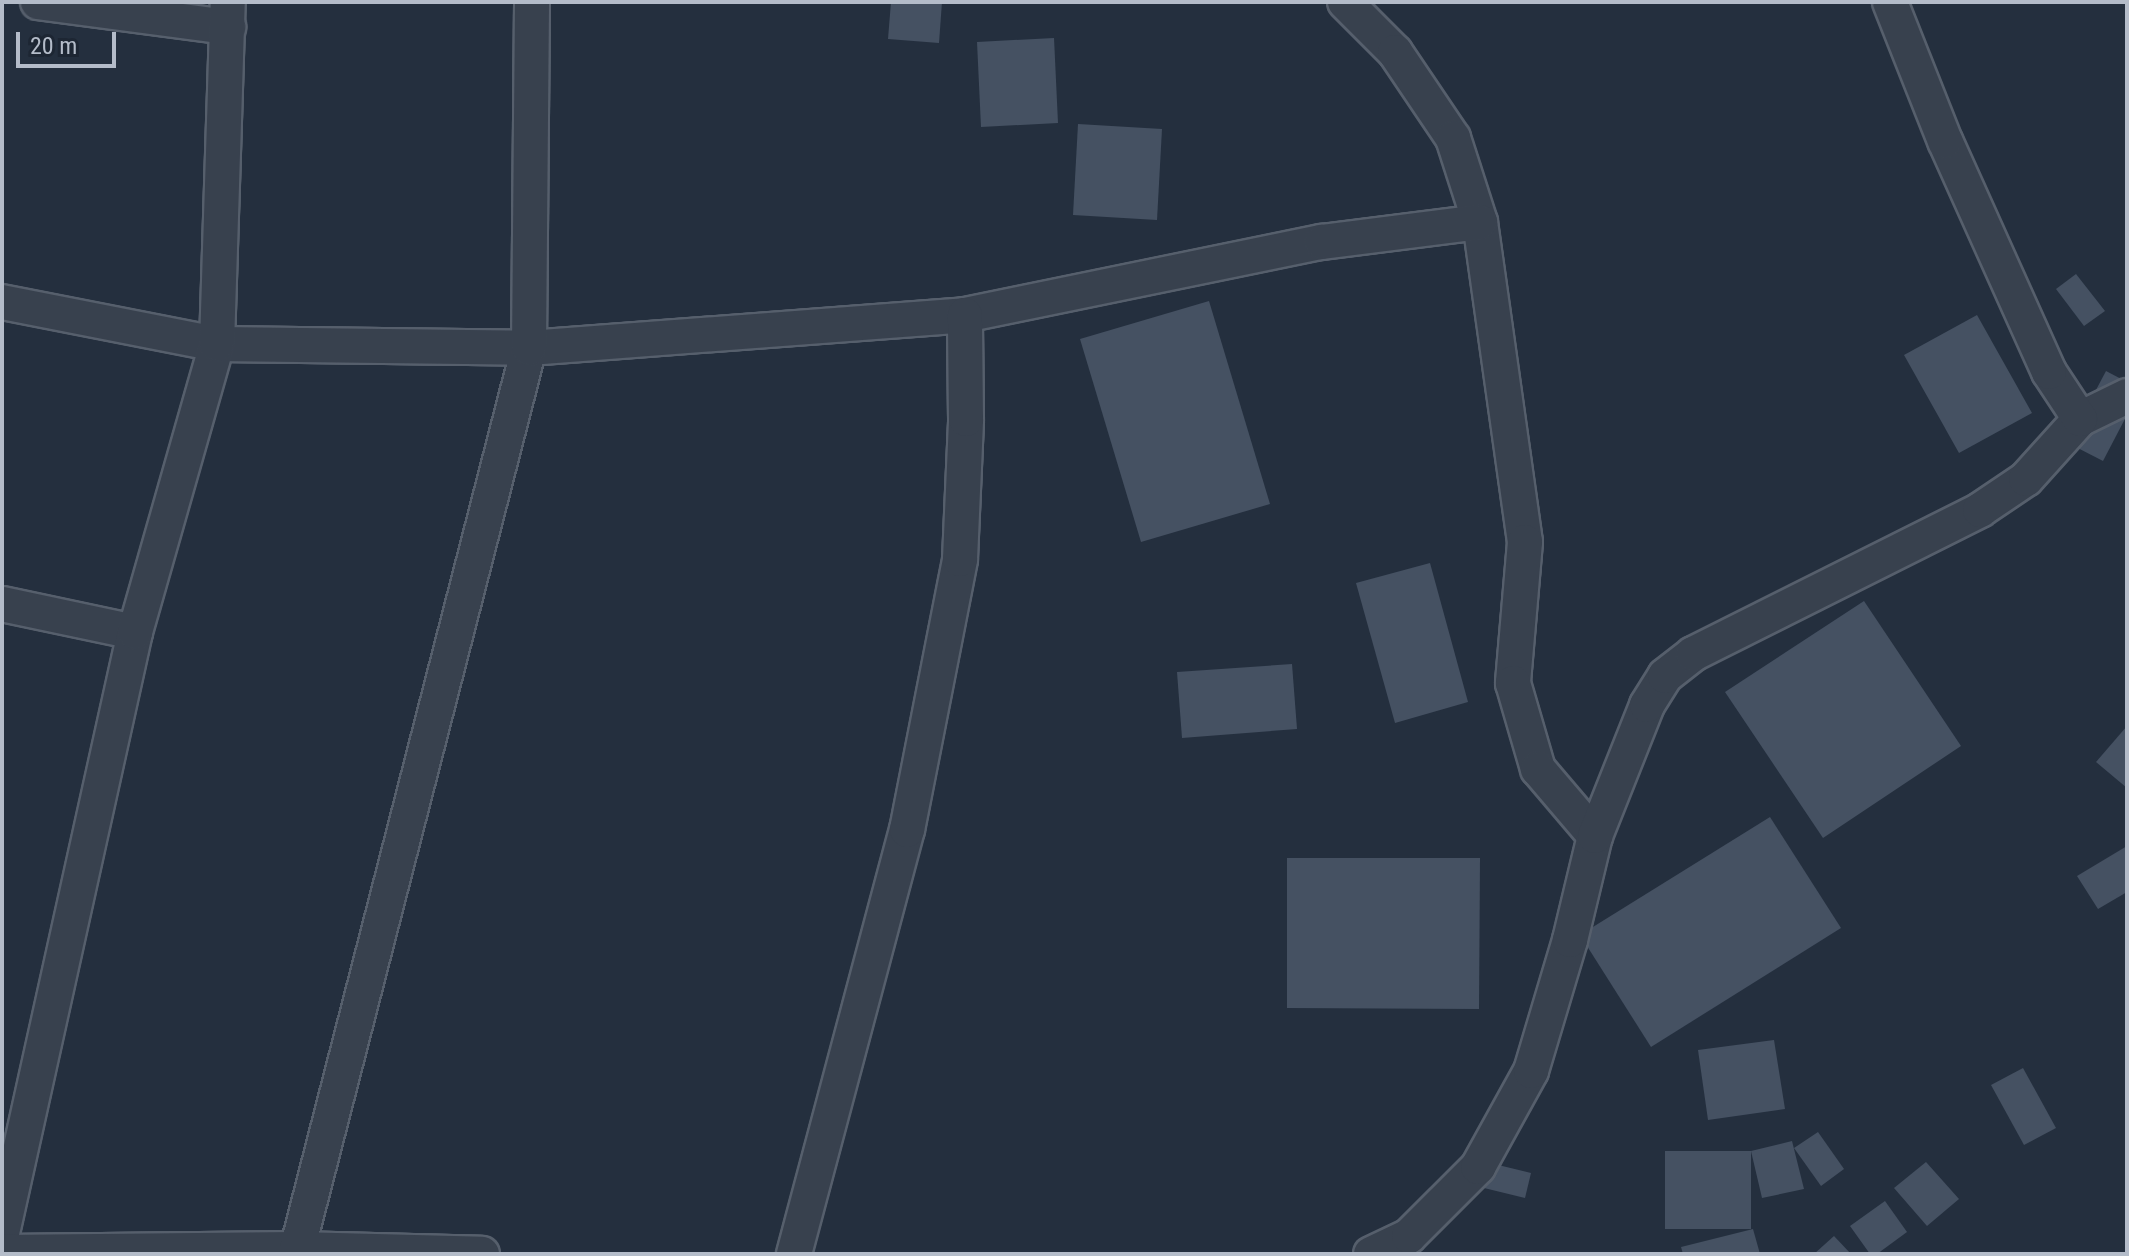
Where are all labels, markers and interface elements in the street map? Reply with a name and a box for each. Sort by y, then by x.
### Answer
scale bar [20,16,120,66]
text: 20 m [30,32,77,60]

